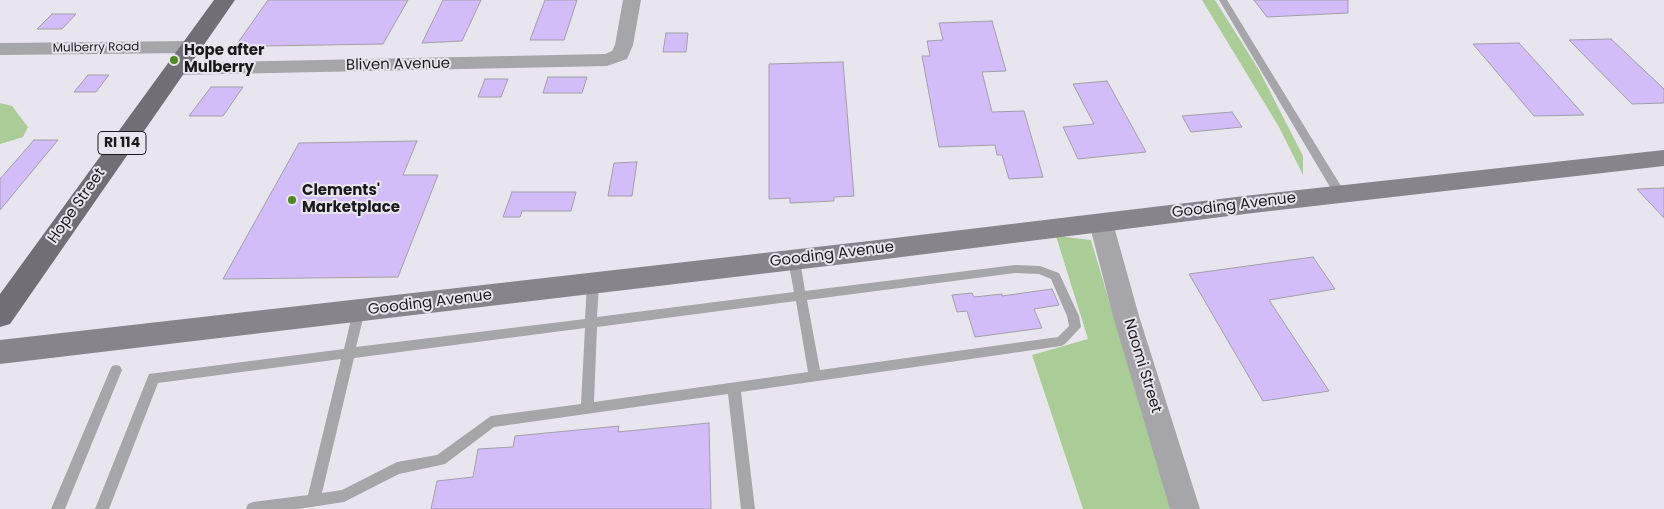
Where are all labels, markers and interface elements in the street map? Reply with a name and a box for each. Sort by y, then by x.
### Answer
street label: Mulberry Road [53,40,139,56]
place label: Hope after Mulberry [184,42,264,77]
marker: Hope after Mulberry [168,54,180,66]
street label: Bliven Avenue [346,55,450,75]
road number: RI 114 [98,132,146,154]
street label: Hope Street [45,165,109,247]
place label: Clements' Marketplace [302,182,400,217]
street label: Gooding Avenue [1171,189,1297,223]
marker: Clements' Marketplace [286,194,298,206]
street label: Gooding Avenue [769,238,895,272]
street label: Gooding Avenue [367,286,493,320]
street label: Naomi Street [1119,317,1165,415]

